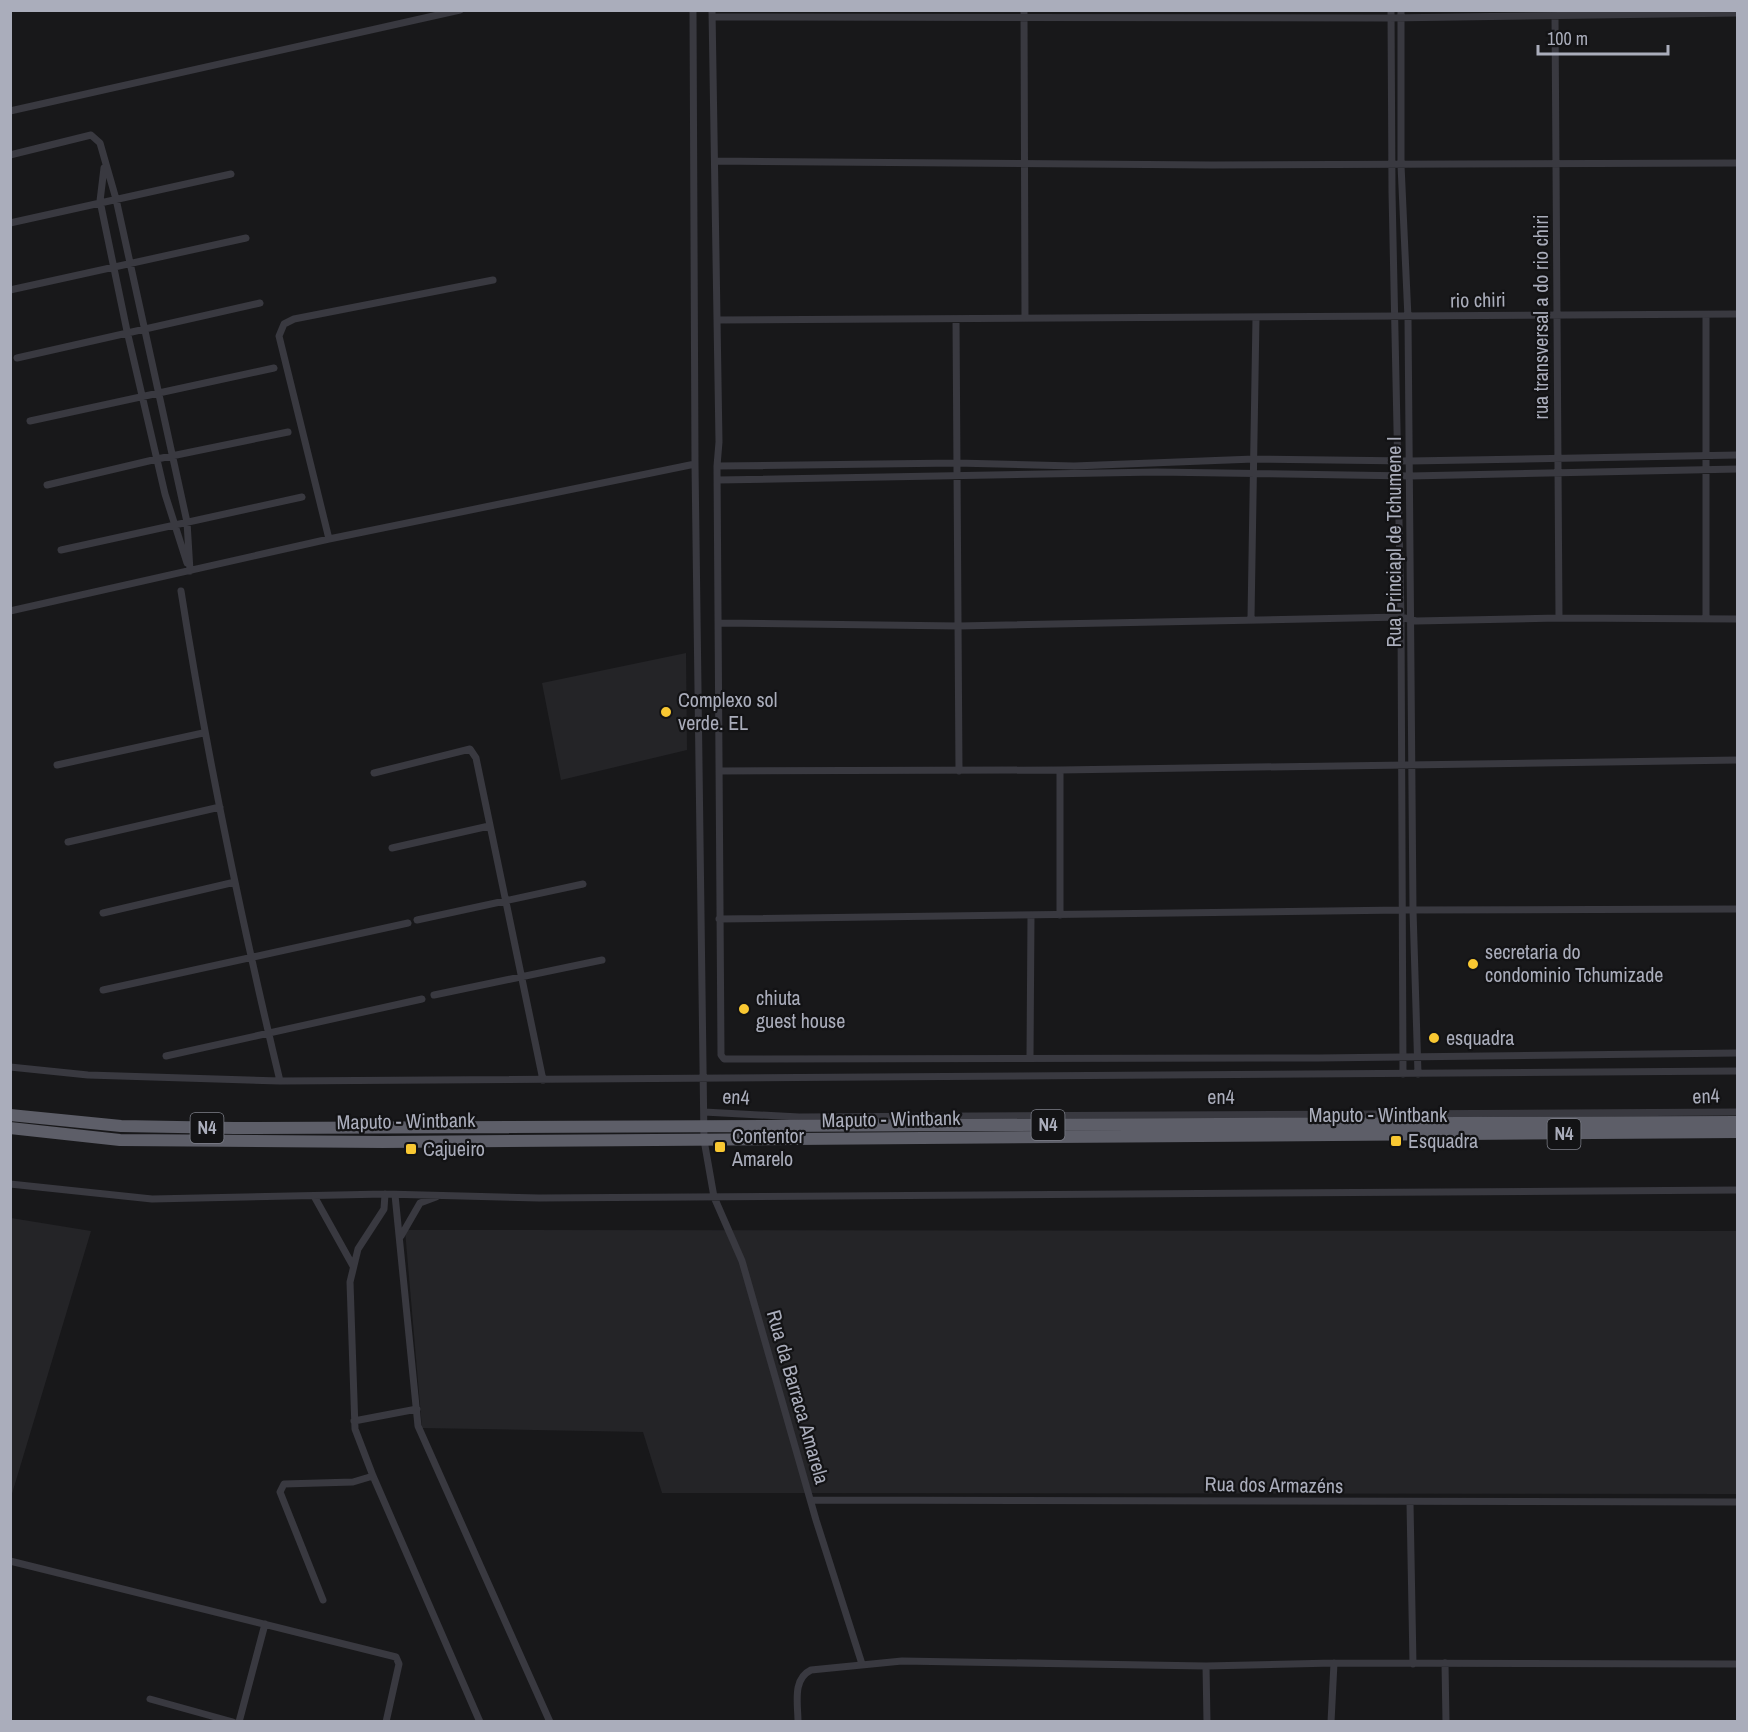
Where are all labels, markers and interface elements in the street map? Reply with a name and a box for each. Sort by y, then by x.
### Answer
scale bar [1538,18,1668,56]
text: 100 m [1547,26,1588,51]
street label: rua transversal a do rio chiri [1527,214,1554,420]
street label: rio chiri [1450,286,1506,313]
street label: Rua Princiapl de Tchumene I [1380,436,1407,648]
place label: Complexo sol verde. EL [678,686,777,736]
marker: Complexo sol verde. EL [659,705,673,719]
place label: secretaria do condominio Tchumizade [1485,938,1663,988]
marker: secretaria do condominio Tchumizade [1466,957,1480,971]
place label: chiuta guest house [756,984,845,1034]
marker: chiuta guest house [737,1002,751,1016]
place label: esquadra [1446,1024,1514,1051]
marker: esquadra [1427,1031,1441,1045]
street label: en4 [722,1082,750,1111]
street label: en4 [1692,1082,1720,1109]
street label: en4 [1207,1083,1235,1110]
street label: Maputo - Wintbank [1309,1101,1448,1128]
street label: Maputo - Wintbank [821,1104,961,1133]
street label: Maputo - Wintbank [336,1106,476,1135]
road number: N4 [1032,1110,1064,1140]
road number: N4 [190,1113,224,1143]
road number: N4 [1548,1119,1580,1149]
place label: Contentor Amarelo [731,1122,805,1172]
place label: Esquadra [1408,1127,1478,1154]
marker: Esquadra [1389,1134,1403,1148]
place label: Cajueiro [423,1135,485,1162]
marker: Contentor Amarelo [713,1140,727,1154]
marker: Cajueiro [404,1142,418,1156]
street label: Rua da Barraca Amarela [761,1307,836,1487]
street label: Rua dos Armazéns [1205,1470,1344,1499]

